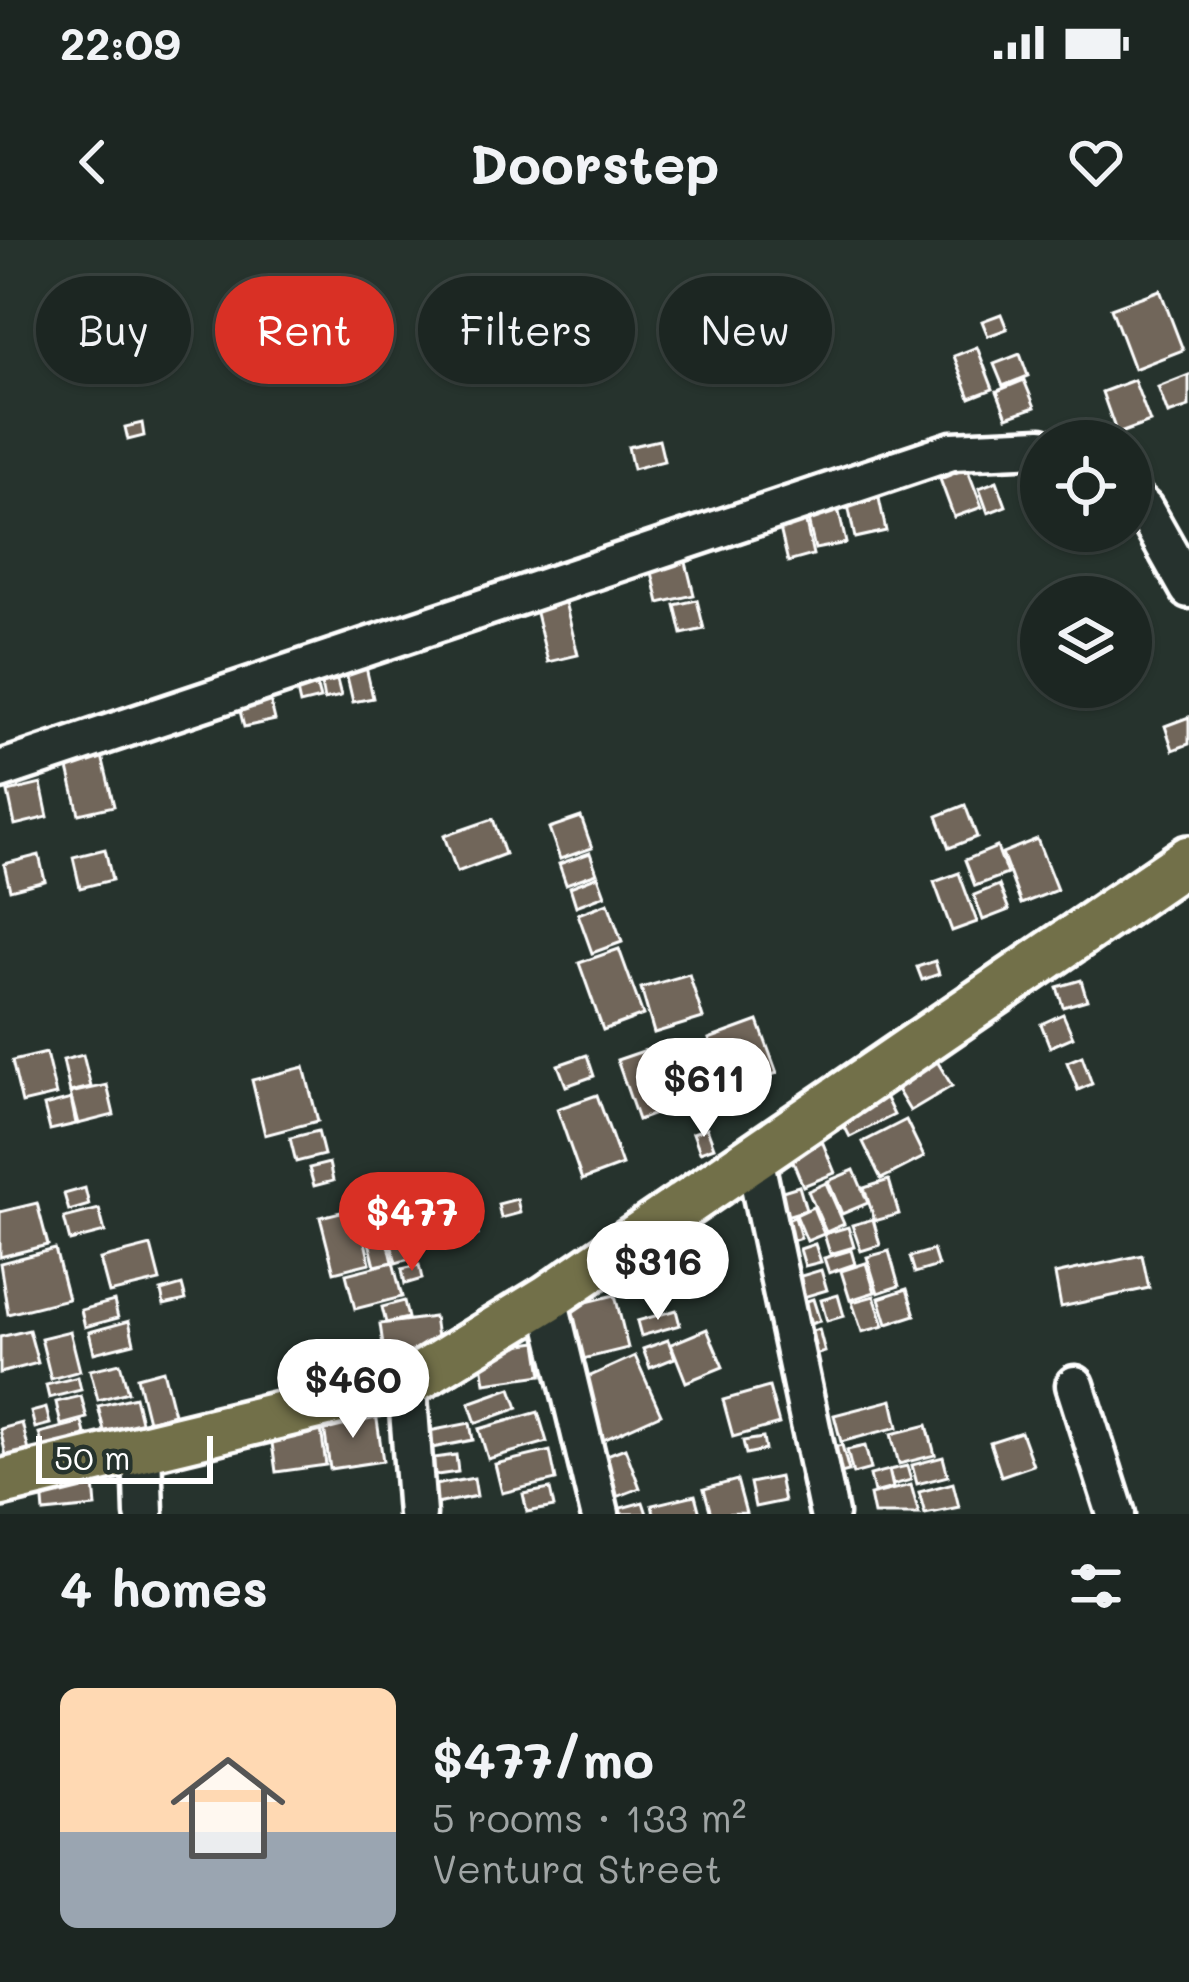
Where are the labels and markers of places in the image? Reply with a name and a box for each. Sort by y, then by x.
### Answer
pin: $611 [633,1038,775,1140]
pin: $477 [341,1172,483,1274]
pin: $316 [587,1221,729,1323]
pin: $460 [282,1339,424,1441]

